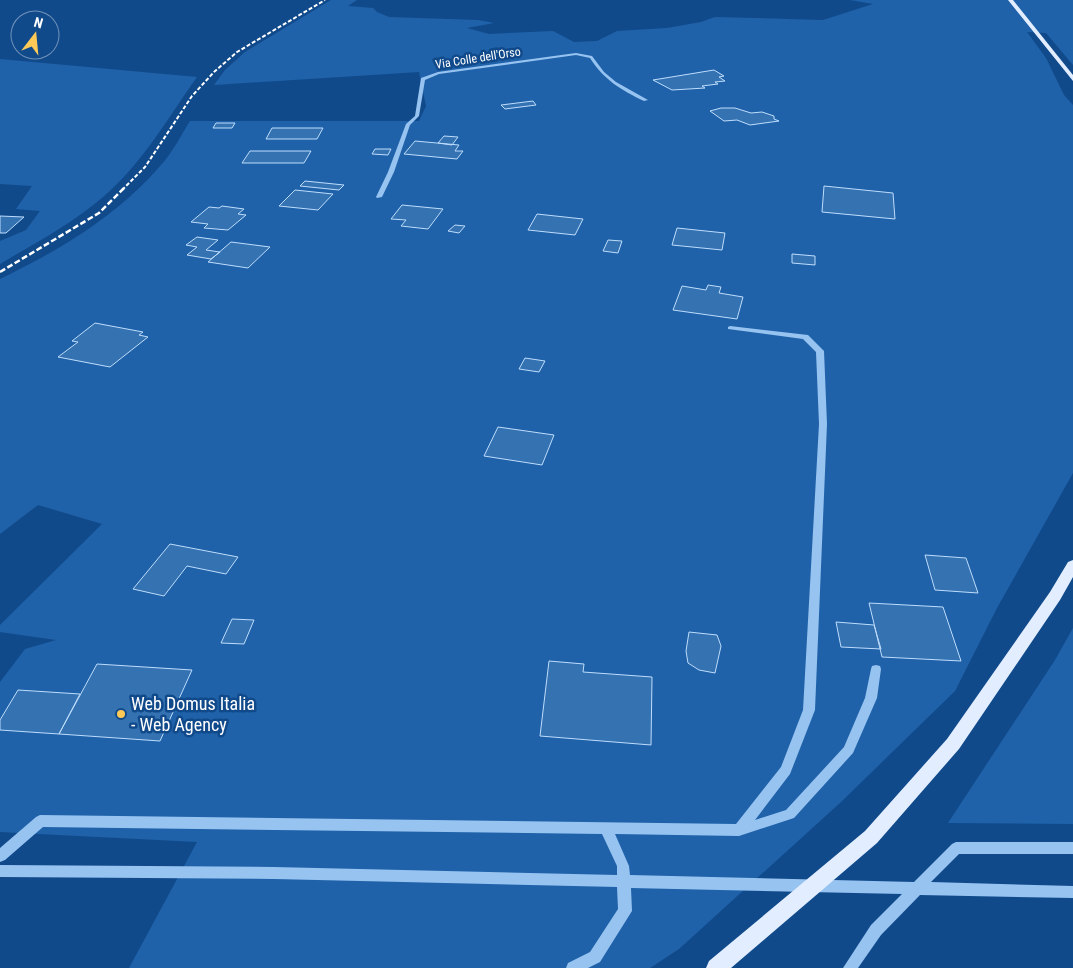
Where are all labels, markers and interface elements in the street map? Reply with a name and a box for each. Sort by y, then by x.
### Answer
north arrow [10,10,60,60]
text: N [32,14,45,31]
street label: Via Colle dell'Orso [434,44,522,72]
place label: Web Domus Italia - Web Agency [131,693,255,735]
marker: Web Domus Italia - Web Agency [115,708,127,720]

